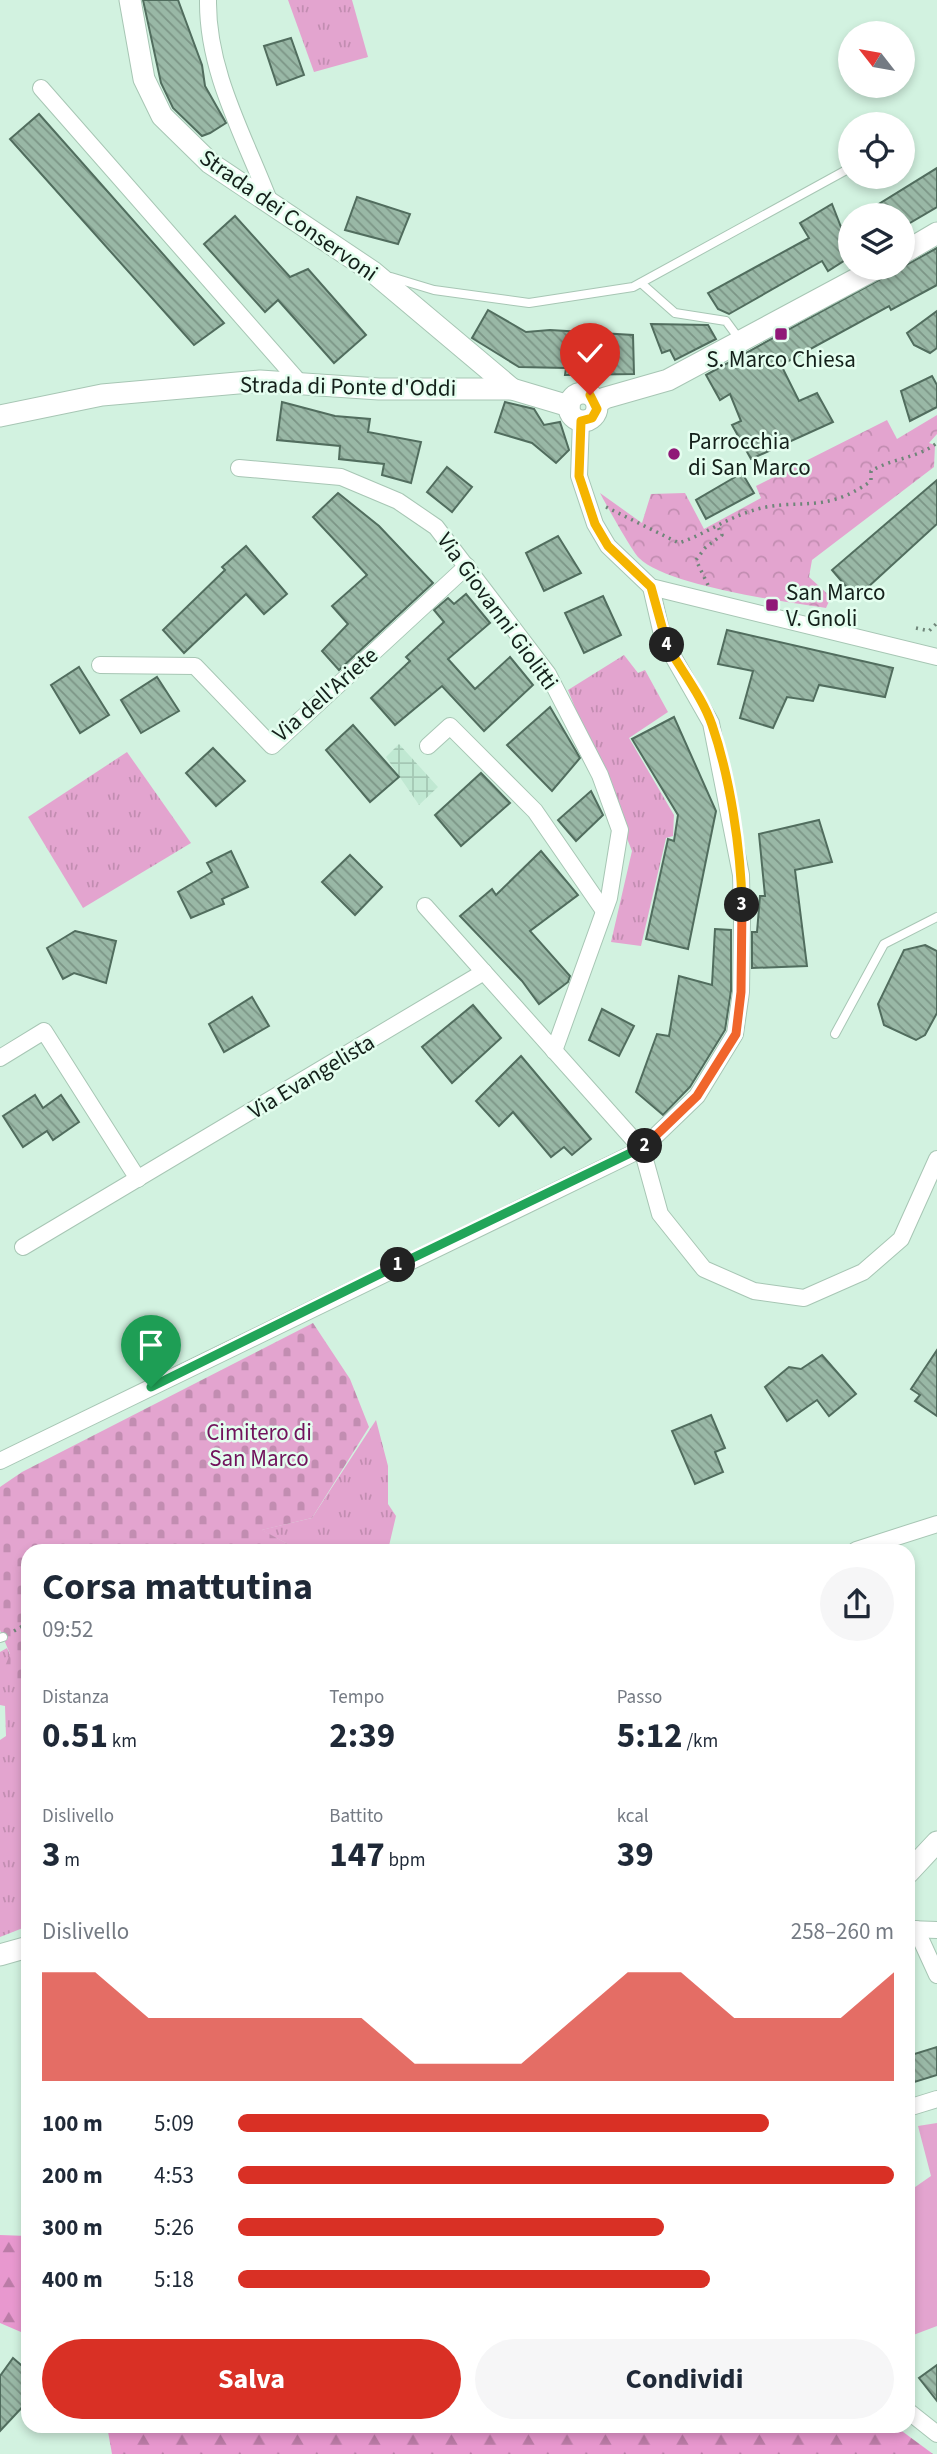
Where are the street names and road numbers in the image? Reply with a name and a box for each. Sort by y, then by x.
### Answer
street label: Strada dei Conservoni [193,141,385,289]
street label: Strada di Ponte d'Oddi [239,368,456,405]
street label: Via Giovanni Giolitti [429,526,566,697]
street label: Via dell'Ariete [265,639,385,750]
street label: Via Evangelista [242,1026,381,1127]

